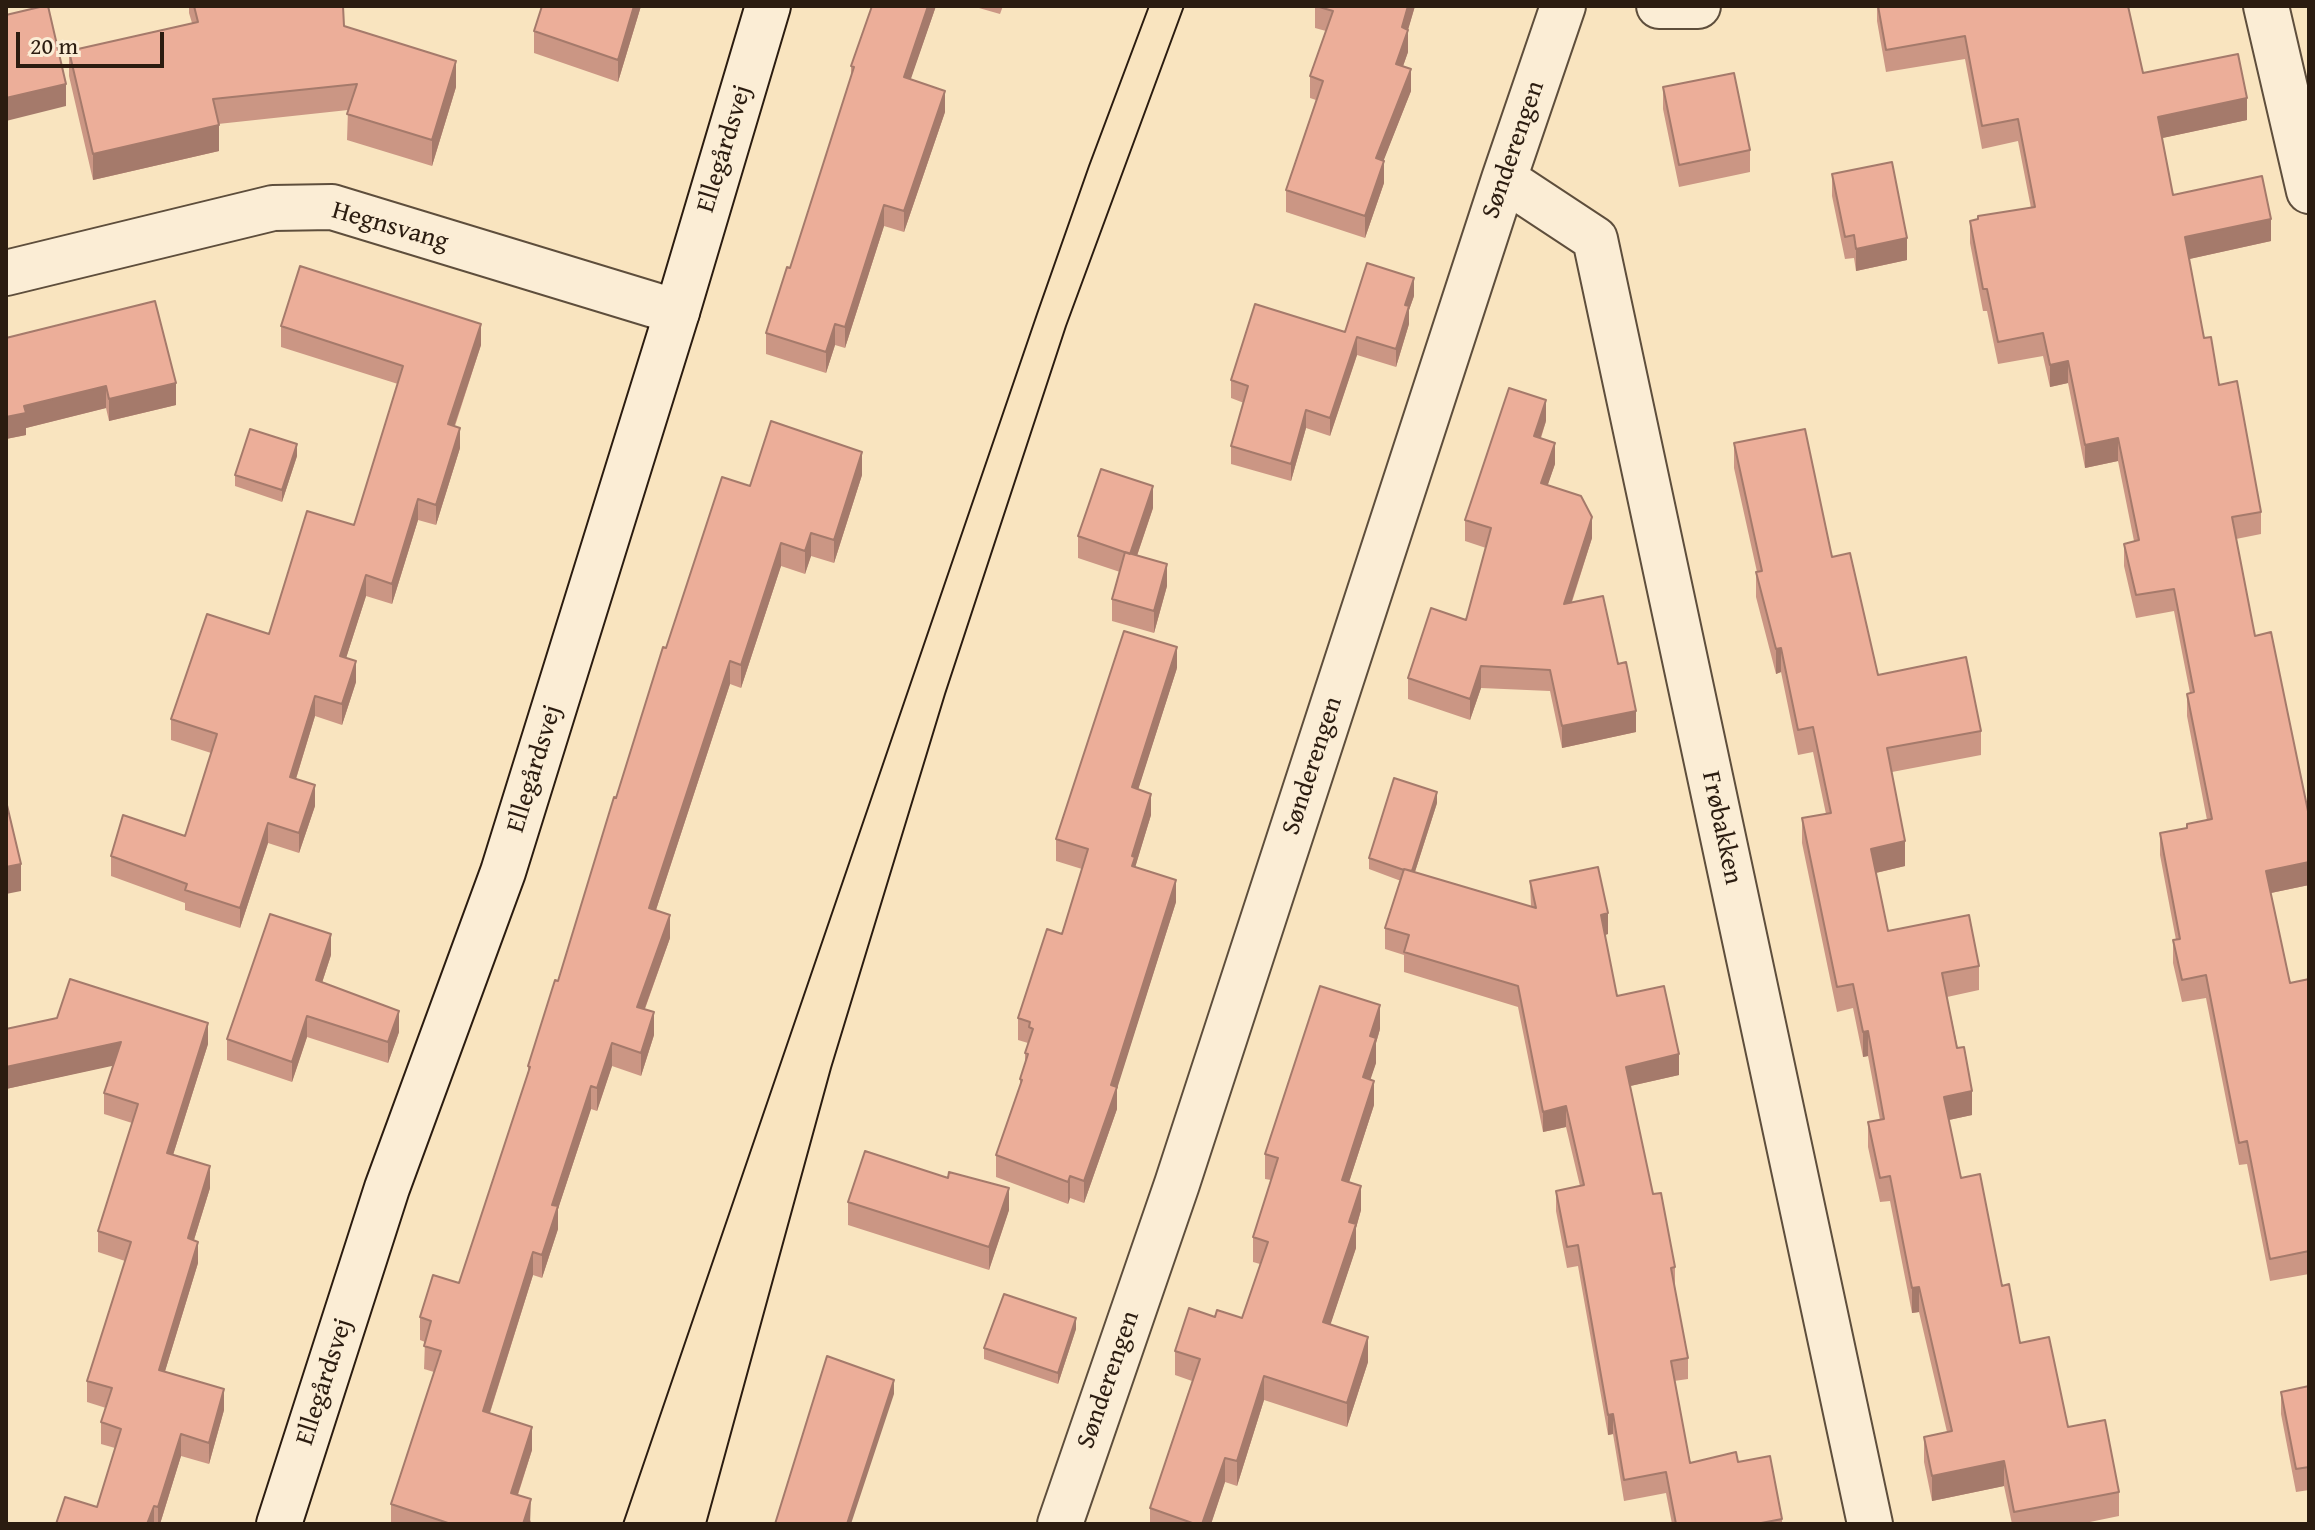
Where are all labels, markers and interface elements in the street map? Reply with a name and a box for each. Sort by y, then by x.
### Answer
scale bar [20,16,168,66]
text: 20 m [30,28,78,63]
street label: Sønderengen [1476,77,1552,223]
street label: Ellegårdsvej [691,82,759,216]
street label: Hegnsvang [328,196,452,258]
street label: Sønderengen [1276,693,1350,839]
street label: Ellegårdsvej [501,702,569,836]
street label: Frøbakken [1694,768,1748,888]
street label: Sønderengen [1071,1307,1147,1453]
street label: Ellegårdsvej [290,1315,360,1449]

